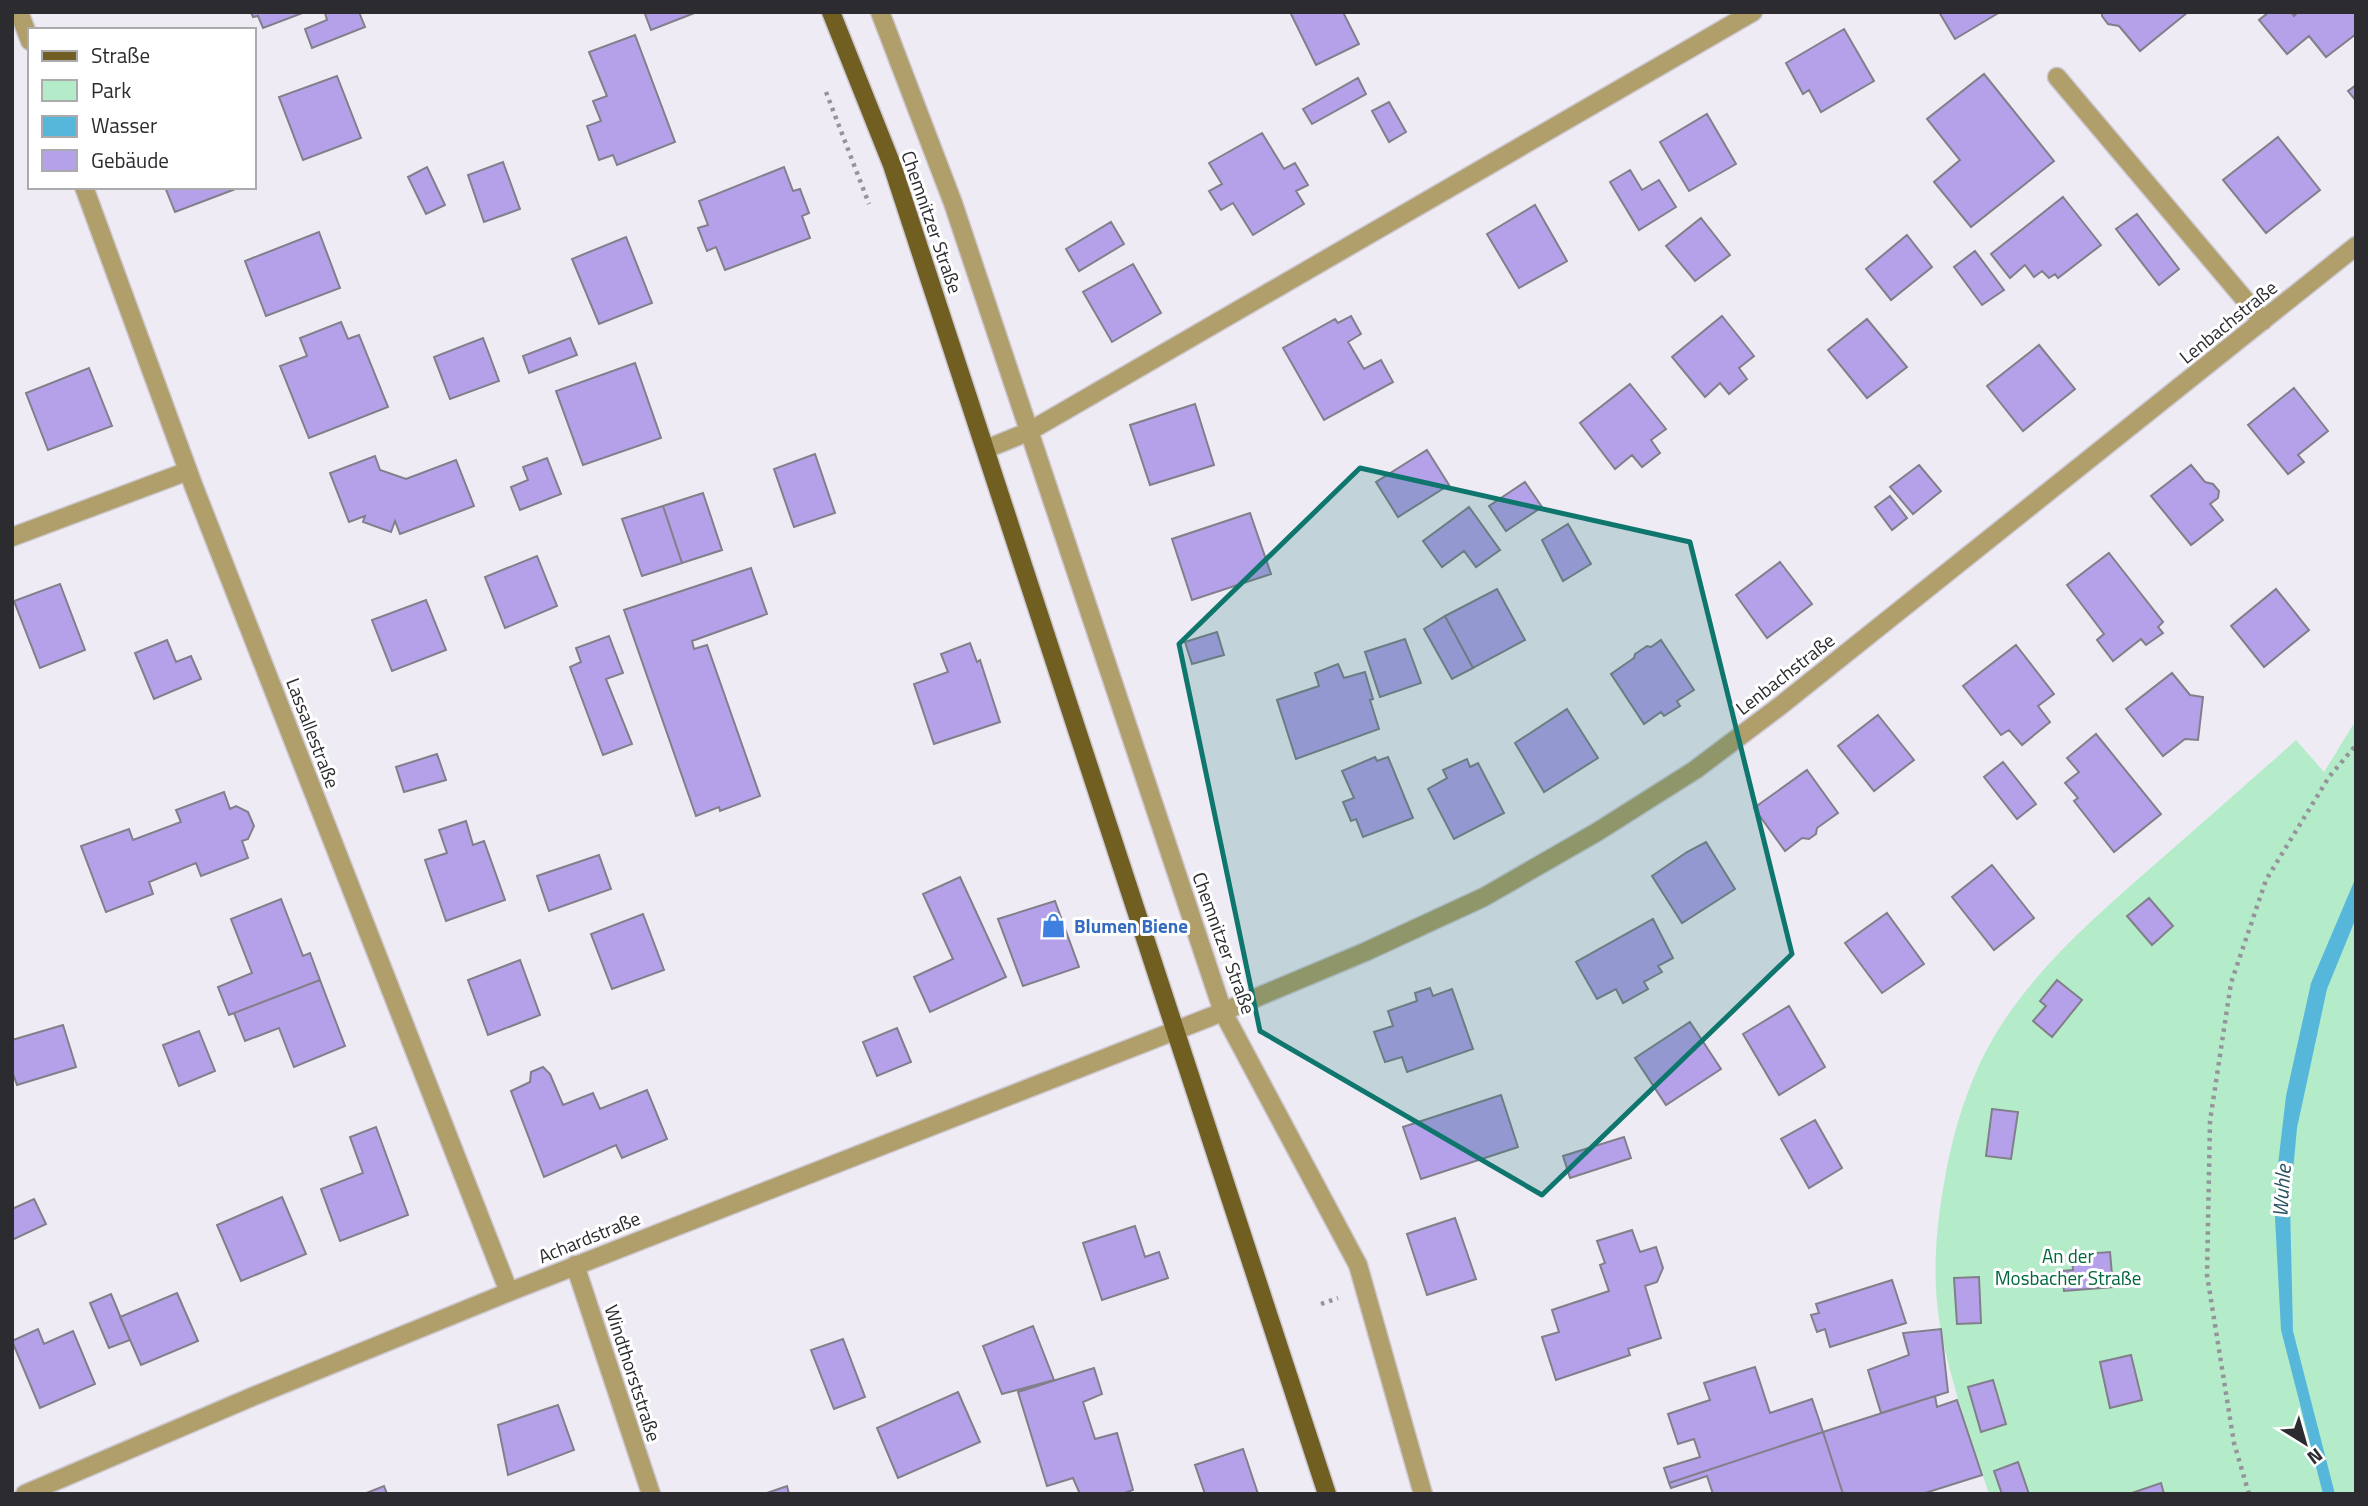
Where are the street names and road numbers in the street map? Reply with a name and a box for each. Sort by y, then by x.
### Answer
street label: Chemnitzer Straße [894,146,971,297]
street label: Lenbachstraße [2172,273,2283,370]
street label: Lenbachstraße [1729,626,1840,722]
street label: Lassallestraße [279,673,348,792]
street label: Chemnitzer Straße [1185,868,1264,1018]
street label: Achardstraße [533,1203,644,1270]
street label: Windthorststraße [598,1301,669,1445]

